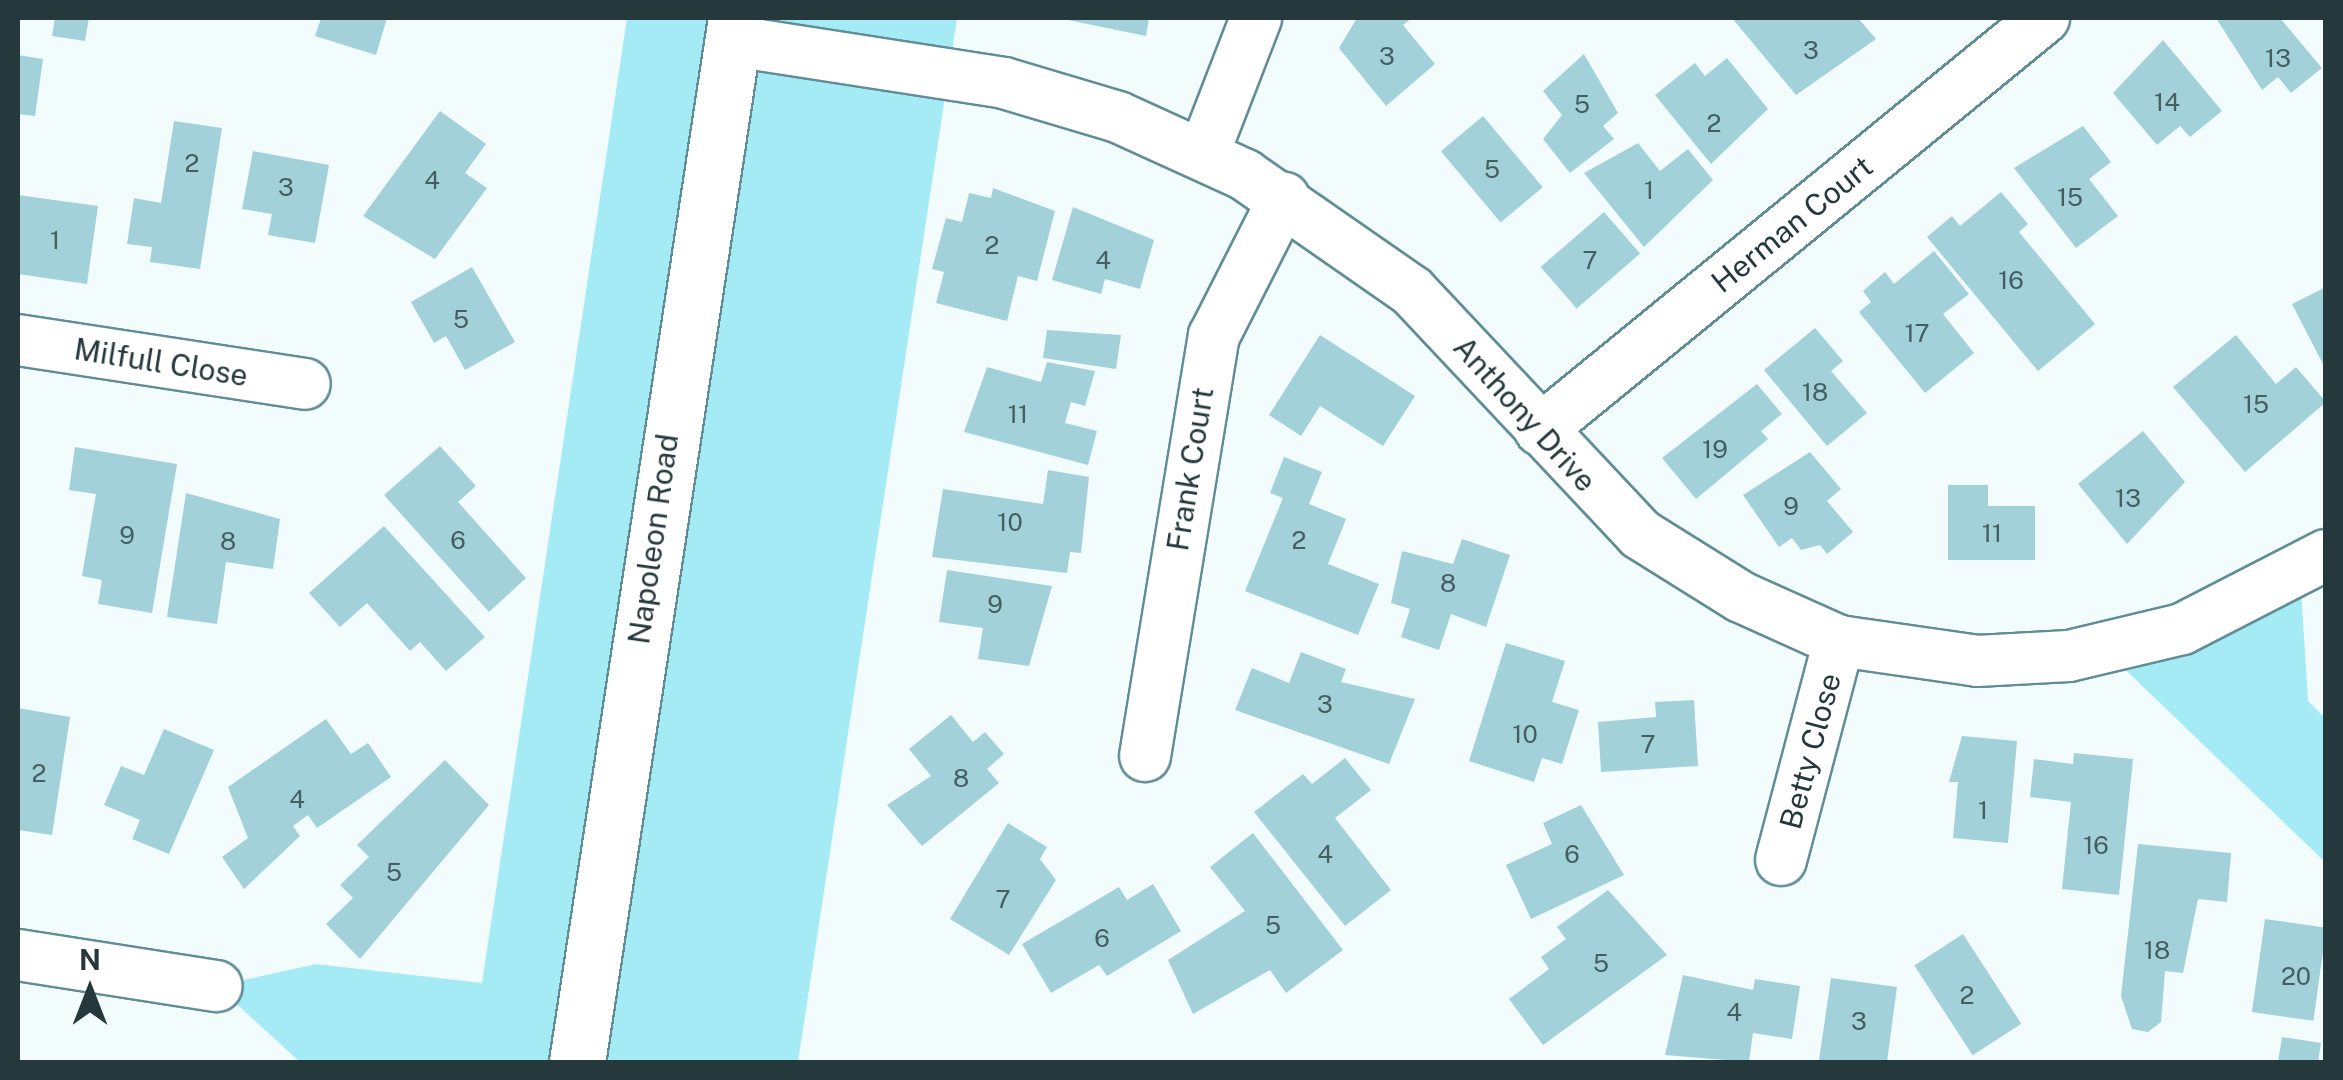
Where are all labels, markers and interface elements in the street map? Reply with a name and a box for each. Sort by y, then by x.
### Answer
house number: 3 [1803,35,1819,65]
house number: 3 [1379,41,1395,71]
house number: 13 [2265,43,2291,73]
house number: 14 [2154,87,2180,117]
house number: 5 [1574,89,1590,119]
house number: 2 [1707,108,1721,138]
house number: 2 [185,148,199,178]
street label: Herman Court [1704,148,1880,300]
house number: 5 [1484,154,1500,184]
house number: 4 [424,165,440,195]
house number: 3 [278,172,294,202]
house number: 1 [1644,175,1654,205]
house number: 15 [2057,182,2083,212]
house number: 1 [50,225,60,255]
house number: 2 [985,230,999,260]
house number: 4 [1095,245,1111,275]
house number: 7 [1582,245,1598,275]
house number: 16 [1998,265,2024,295]
house number: 5 [453,304,469,334]
house number: 17 [1904,318,1930,348]
street label: Anthony Drive [1446,329,1604,499]
street label: Milfull Close [72,331,250,393]
house number: 18 [1802,377,1828,407]
street label: Frank Court [1159,385,1221,553]
house number: 15 [2243,389,2269,419]
house number: 11 [1008,399,1028,429]
street label: Napoleon Road [620,432,686,646]
house number: 19 [1702,434,1728,464]
house number: 13 [2115,483,2141,513]
house number: 9 [1783,491,1799,521]
house number: 10 [997,507,1023,537]
house number: 11 [1982,518,2002,548]
house number: 9 [119,520,135,550]
house number: 6 [450,525,466,555]
house number: 2 [1292,525,1306,555]
house number: 8 [220,526,236,556]
house number: 8 [1440,568,1456,598]
house number: 9 [987,589,1003,619]
street label: Betty Close [1772,669,1848,833]
house number: 3 [1317,689,1333,719]
house number: 10 [1512,719,1538,749]
house number: 7 [1640,729,1656,759]
house number: 2 [32,758,46,788]
house number: 8 [953,763,969,793]
house number: 4 [289,784,305,814]
house number: 1 [1978,795,1988,825]
house number: 16 [2083,830,2109,860]
house number: 4 [1317,839,1333,869]
house number: 6 [1564,839,1580,869]
house number: 5 [386,857,402,887]
house number: 7 [995,884,1011,914]
house number: 5 [1265,910,1281,940]
house number: 6 [1094,923,1110,953]
house number: 18 [2144,935,2170,965]
north arrow [40,940,140,1040]
text: N [79,943,101,976]
house number: 5 [1593,948,1609,978]
house number: 20 [2281,961,2311,991]
house number: 2 [1960,980,1974,1010]
house number: 4 [1726,997,1742,1027]
house number: 3 [1851,1006,1867,1036]

